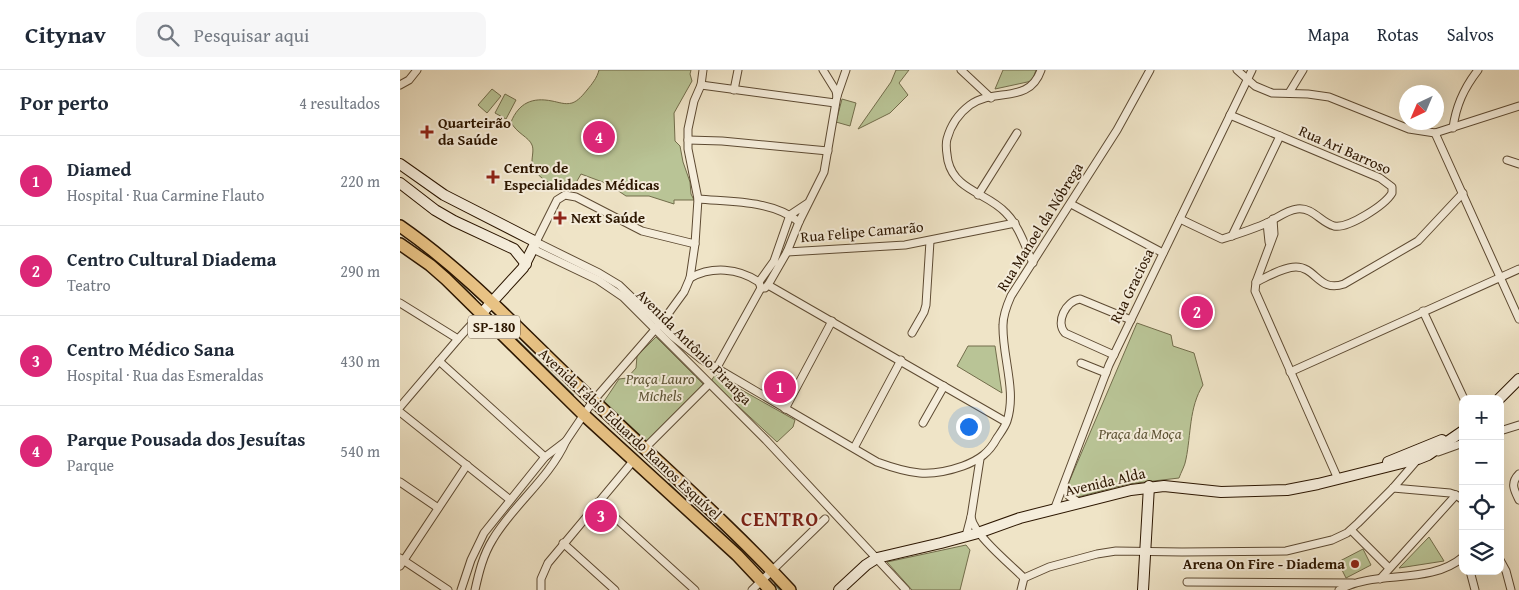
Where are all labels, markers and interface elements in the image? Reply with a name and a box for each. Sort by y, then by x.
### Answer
search box [136,12,486,57]
text: Citynav [25,17,106,52]
icon: search [154,21,182,49]
text: Pesquisar aqui [194,21,309,49]
text: Mapa [1308,21,1349,48]
text: Rotas [1377,21,1419,48]
text: Salvos [1447,21,1494,48]
north arrow [1399,85,1444,130]
text: Por perto [20,87,109,118]
text: 4 resultados [299,91,380,115]
place label: Quarteirão da Saúde [438,112,511,150]
pin: 4 [583,118,615,156]
street label: Rua Ari Barroso [1296,120,1395,179]
marker: Quarteirão da Saúde [420,125,434,139]
text: Diamed [67,155,132,183]
place label: Centro de Especialidades Médicas [504,157,660,195]
street label: Rua Manoel da Nóbrega [991,158,1088,295]
text: 1 [32,169,40,193]
text: 220 m [340,169,380,193]
marker: Centro de Especialidades Médicas [486,170,500,184]
text: Hospital · Rua Carmine Flauto [67,183,264,207]
place label: Next Saúde [571,207,645,228]
marker: Next Saúde [553,211,567,225]
street label: Rua Felipe Camarão [800,216,925,247]
text: Centro Cultural Diadema [67,245,276,273]
street label: Rua Graciosa [1104,245,1159,327]
text: 2 [32,259,40,283]
text: 290 m [340,259,380,283]
text: Teatro [67,273,111,297]
street label: Avenida Antônio Piranga [632,284,757,409]
pin: 2 [1181,293,1213,331]
road number: SP-180 [468,316,520,338]
text: Centro Médico Sana [67,335,234,363]
street label: Avenida Fábio Eduardo Ramos Esquível [534,343,727,524]
text: 3 [32,349,40,373]
text: 430 m [340,349,380,373]
text: Hospital · Rua das Esmeraldas [67,363,264,387]
park label: Praça Lauro Michels [625,368,695,406]
pin: 1 [764,368,796,406]
map controls [1459,395,1504,575]
button: + [1459,395,1504,440]
your location [956,414,982,440]
park label: Praça da Moça [1097,423,1182,444]
text: Parque Pousada dos Jesuítas [67,425,305,453]
text: 4 [32,439,40,463]
text: 540 m [340,439,380,463]
button: − [1459,440,1504,485]
text: Parque [67,453,114,477]
street label: Avenida Alda [1063,462,1147,501]
button: locate [1459,485,1504,530]
pin: 3 [585,497,617,535]
district label: CENTRO [741,504,819,533]
button: layers [1459,530,1504,575]
place label: Arena On Fire - Diadema [1183,553,1345,574]
marker: Arena On Fire - Diadema [1349,558,1361,570]

